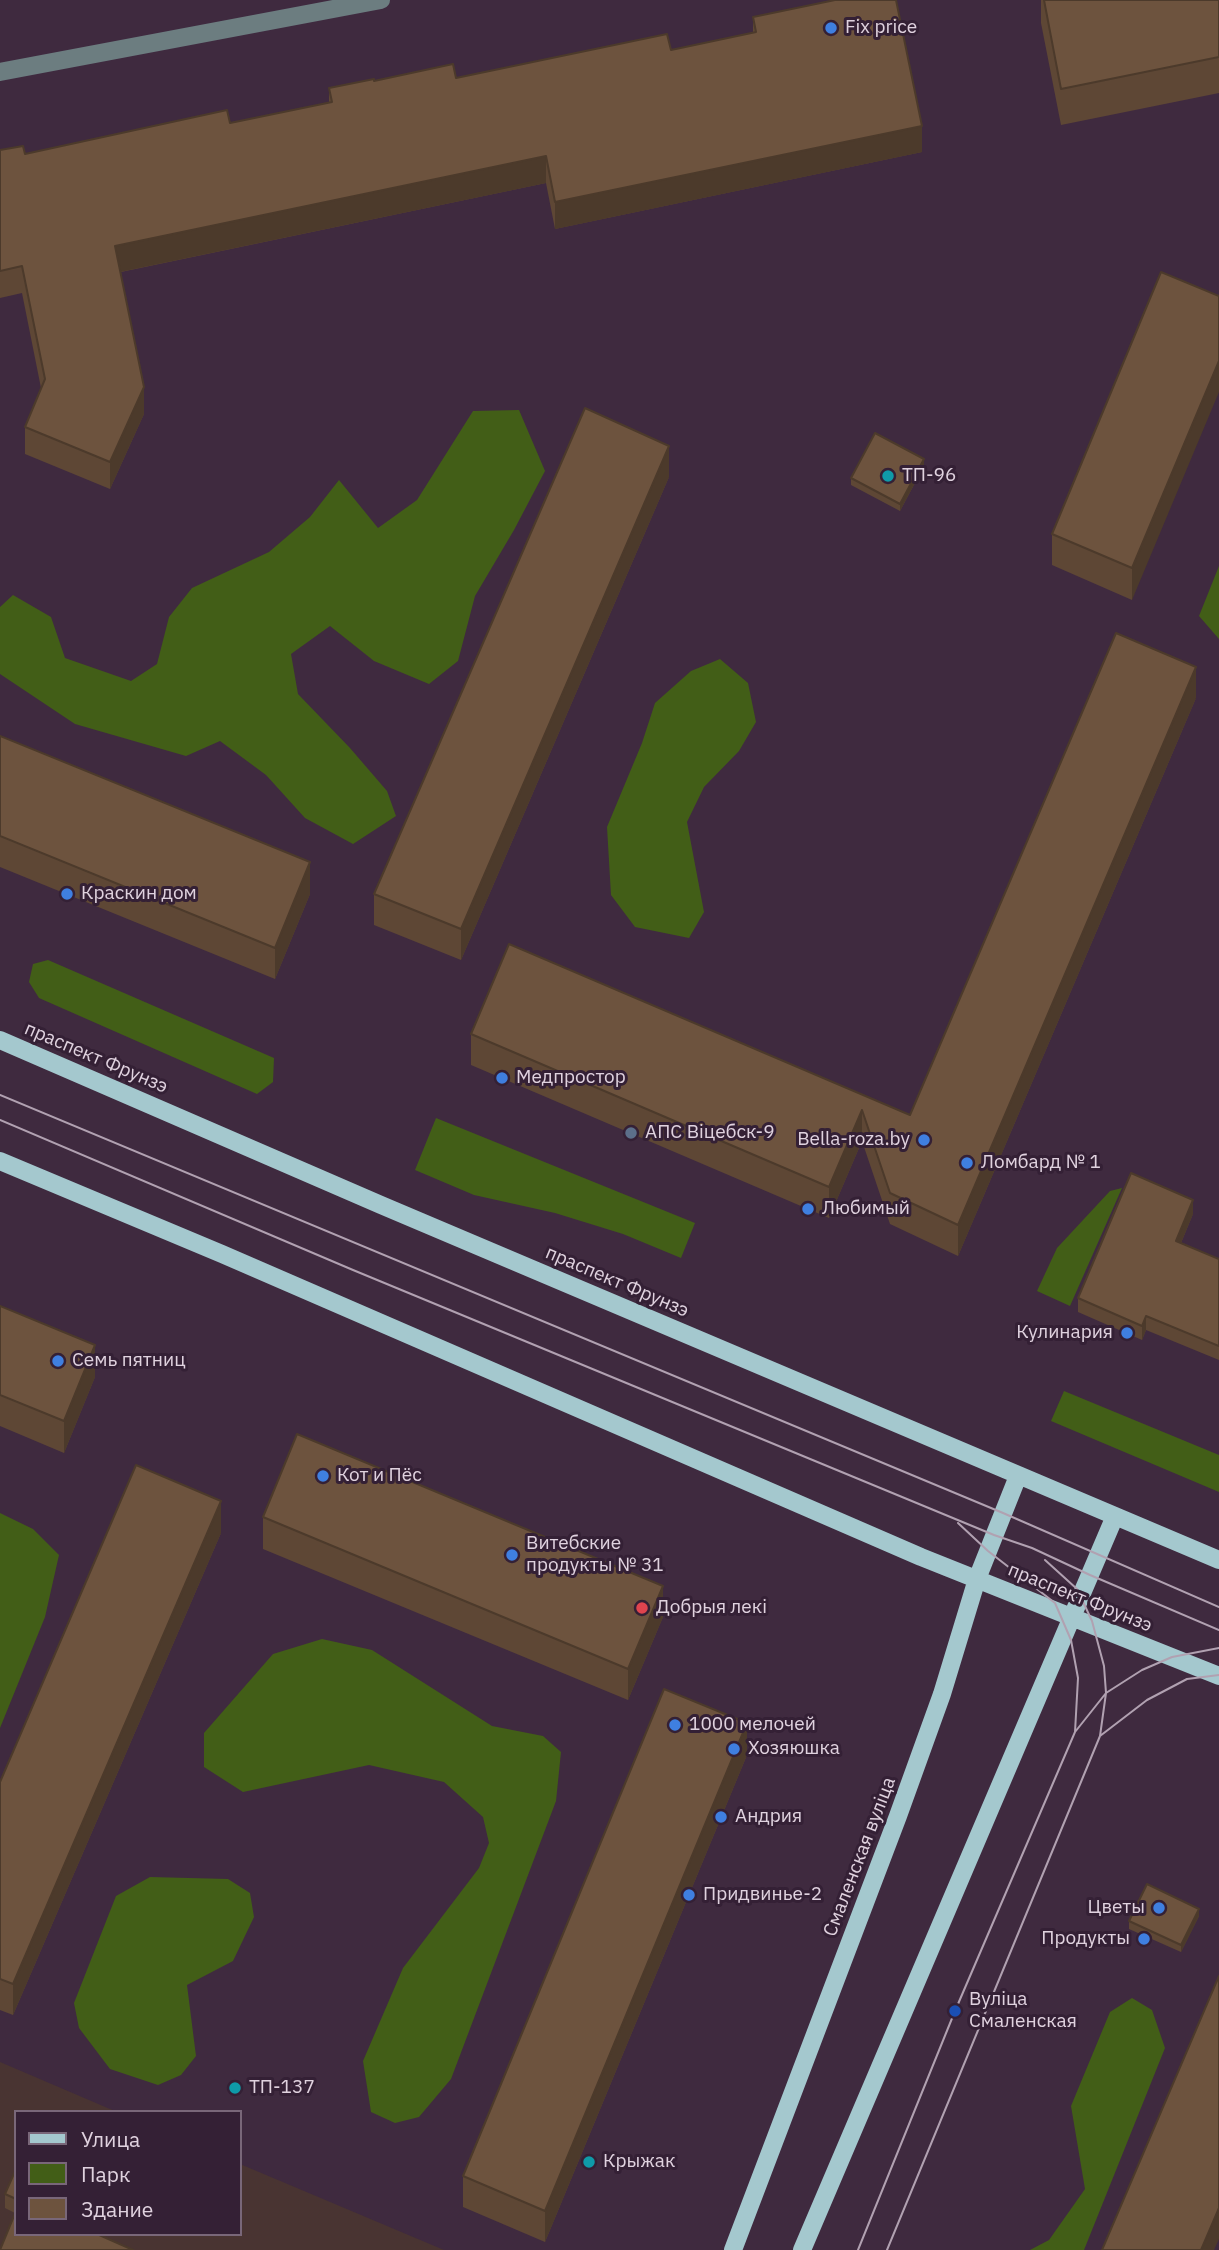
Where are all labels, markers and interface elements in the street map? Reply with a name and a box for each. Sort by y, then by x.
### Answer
place label: Fix price [845,17,917,39]
marker: Fix price [823,20,839,36]
place label: ТП-96 [902,465,956,487]
marker: ТП-96 [880,468,896,484]
place label: Краскин дом [81,883,197,905]
marker: Краскин дом [59,886,75,902]
street label: праспект Фрунзэ [21,1018,171,1098]
place label: Медпростор [516,1067,626,1089]
marker: Медпростор [494,1070,510,1086]
place label: АПС Віцебск-9 [645,1122,775,1144]
marker: АПС Віцебск-9 [623,1125,639,1141]
place label: Bella-roza.by [797,1129,910,1151]
marker: Bella-roza.by [916,1132,932,1148]
place label: Ломбард № 1 [981,1152,1101,1174]
marker: Ломбард № 1 [959,1155,975,1171]
place label: Любимый [822,1198,910,1220]
marker: Любимый [800,1201,816,1217]
street label: праспект Фрунзэ [542,1242,692,1322]
place label: Кулинария [1016,1322,1113,1344]
marker: Кулинария [1119,1325,1135,1341]
place label: Семь пятниц [72,1350,186,1372]
marker: Семь пятниц [50,1353,66,1369]
place label: Кот и Пёс [337,1465,422,1487]
marker: Кот и Пёс [315,1468,331,1484]
place label: Витебские продукты № 31 [526,1533,664,1577]
marker: Витебские продукты № 31 [504,1547,520,1563]
street label: праспект Фрунзэ [1005,1559,1155,1637]
place label: Добрыя лекі [656,1597,767,1619]
marker: Добрыя лекі [634,1600,650,1616]
place label: 1000 мелочей [689,1714,816,1736]
marker: 1000 мелочей [667,1717,683,1733]
place label: Хозяюшка [748,1738,840,1760]
marker: Хозяюшка [726,1741,742,1757]
street label: Смаленская вуліца [819,1774,901,1940]
place label: Андрия [735,1806,802,1828]
marker: Андрия [713,1809,729,1825]
place label: Придвинье-2 [703,1884,822,1906]
marker: Придвинье-2 [681,1887,697,1903]
place label: Цветы [1088,1897,1145,1919]
marker: Цветы [1151,1900,1167,1916]
place label: Продукты [1041,1928,1130,1950]
marker: Продукты [1136,1931,1152,1947]
place label: Вуліца Смаленская [969,1989,1077,2033]
marker: Вуліца Смаленская [947,2003,963,2019]
place label: ТП-137 [249,2077,315,2099]
marker: ТП-137 [227,2080,243,2096]
legend [14,2110,242,2236]
text: Улица [81,2125,140,2153]
place label: Крыжак [603,2151,675,2173]
marker: Крыжак [581,2154,597,2170]
text: Парк [81,2160,131,2188]
text: Здание [81,2195,153,2223]

